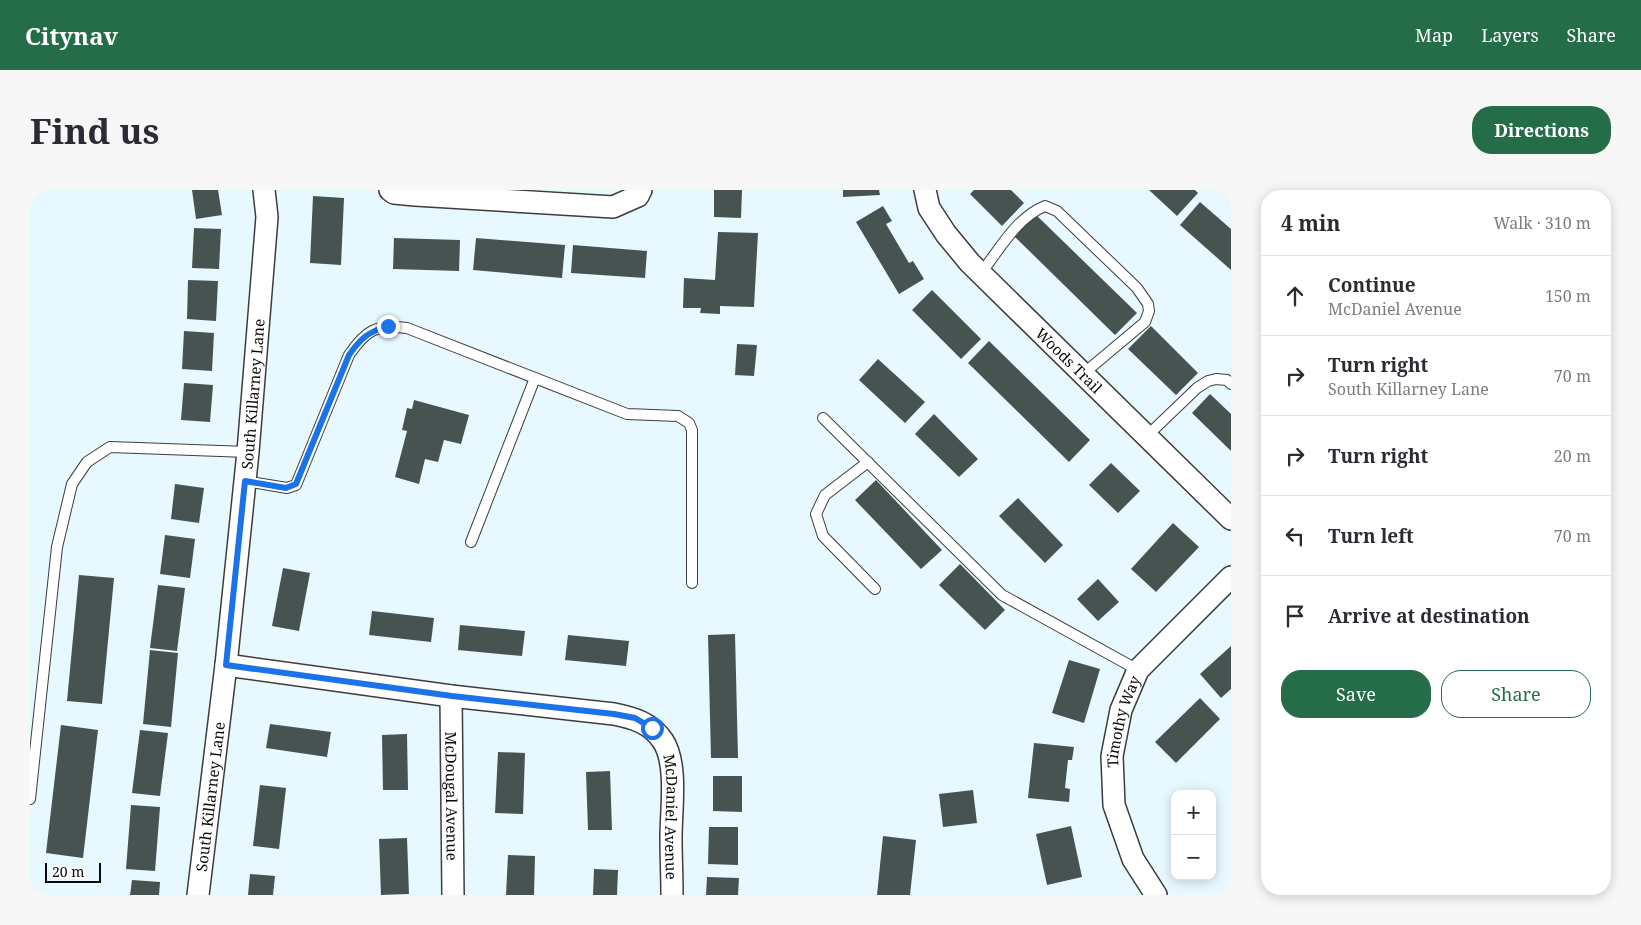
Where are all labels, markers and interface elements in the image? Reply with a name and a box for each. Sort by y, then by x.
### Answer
text: Citynav [25,19,118,52]
text: Map [1415,23,1453,47]
text: Layers [1481,23,1539,47]
text: Share [1567,23,1616,47]
button: Directions [1472,106,1611,154]
text: Find us [30,107,159,154]
text: 4 min [1281,209,1340,237]
text: Walk · 310 m [1494,212,1591,234]
text: Continue [1328,272,1416,298]
icon: ahead [1281,282,1309,310]
text: 150 m [1545,285,1591,307]
text: McDaniel Avenue [1328,298,1462,320]
route end [377,315,400,338]
street label: South Killarney Lane [236,318,269,470]
street label: Woods Trail [1031,323,1107,398]
text: Turn right [1328,352,1428,378]
icon: right [1281,362,1309,390]
text: 70 m [1554,365,1591,387]
text: South Killarney Lane [1328,378,1489,400]
icon: right [1281,442,1309,470]
text: Turn right [1328,443,1428,469]
text: 20 m [1554,445,1591,467]
icon: left [1281,522,1309,550]
text: Turn left [1328,523,1414,549]
text: 70 m [1554,525,1591,547]
icon: arrive [1281,602,1309,630]
text: Arrive at destination [1328,603,1530,629]
button: Save [1281,670,1431,718]
button: Share [1441,670,1591,718]
street label: Timothy Way [1102,672,1145,768]
route start [641,717,664,740]
street label: South Killarney Lane [191,721,229,873]
street label: McDougal Avenue [441,731,463,861]
street label: McDaniel Avenue [659,752,683,880]
map controls [1171,790,1216,880]
button: + [1171,790,1216,835]
button: − [1171,835,1216,880]
scale bar [45,860,101,883]
text: 20 m [52,862,85,881]

